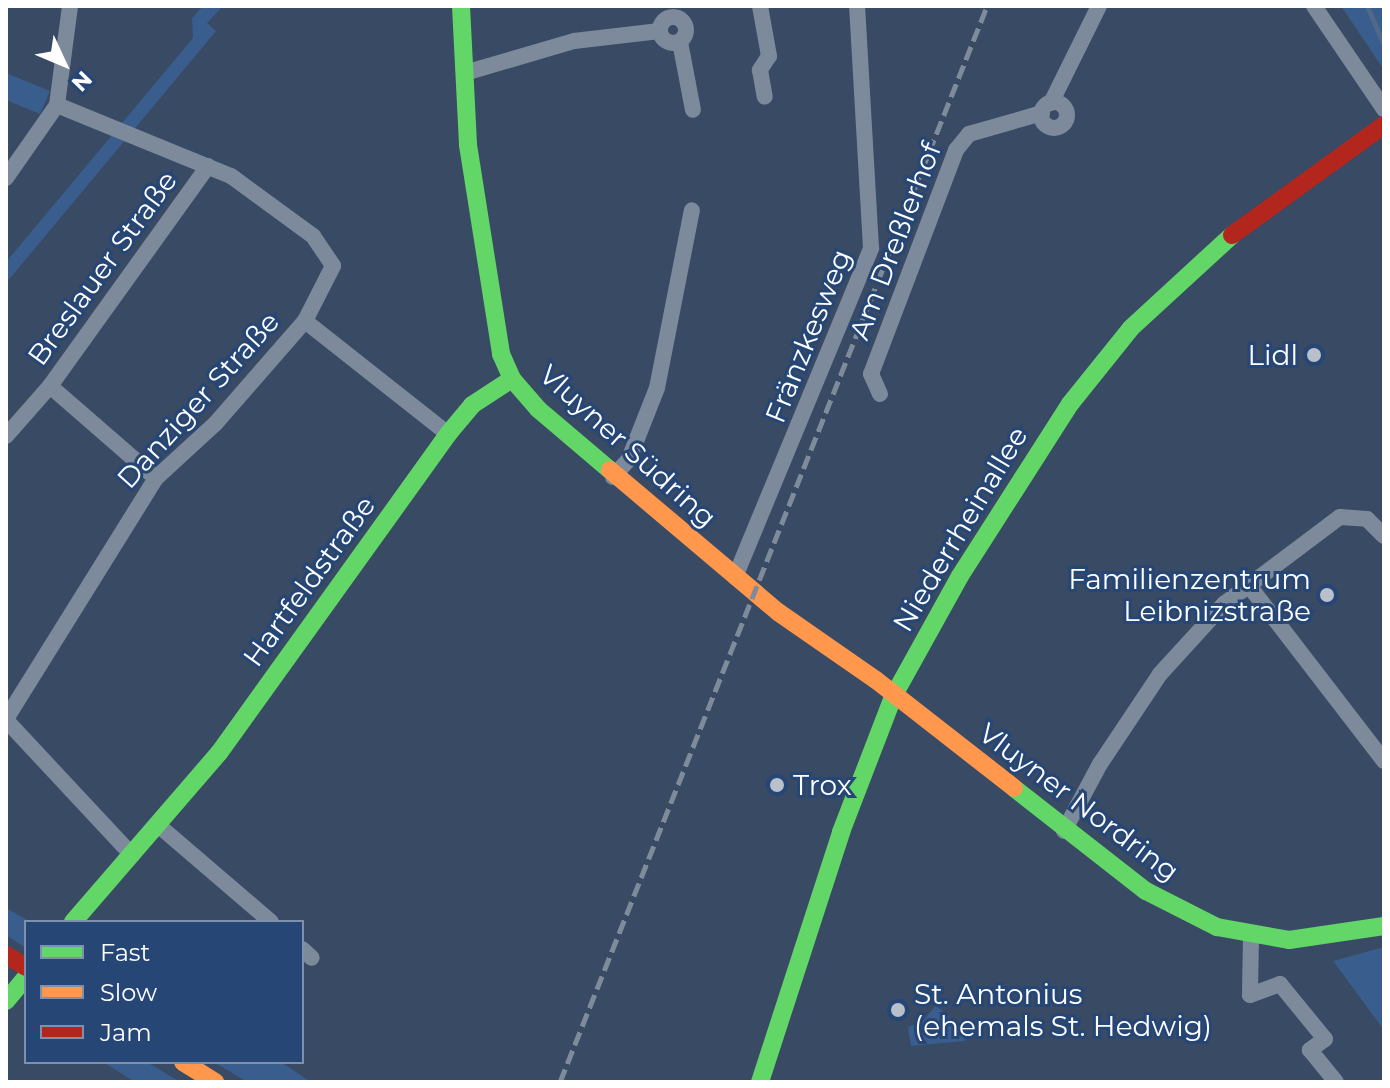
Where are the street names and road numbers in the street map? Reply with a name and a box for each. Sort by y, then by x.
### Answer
street label: Am Dreßlerhof [842,138,948,344]
street label: Breslauer Straße [20,164,184,372]
street label: Fränzkesweg [758,244,858,428]
street label: Danziger Straße [110,305,286,495]
street label: Vluyner Südring [533,358,723,534]
street label: Niederrheinallee [886,421,1034,637]
street label: Hartfeldstraße [236,489,382,673]
street label: Vluyner Nordring [972,716,1186,888]

